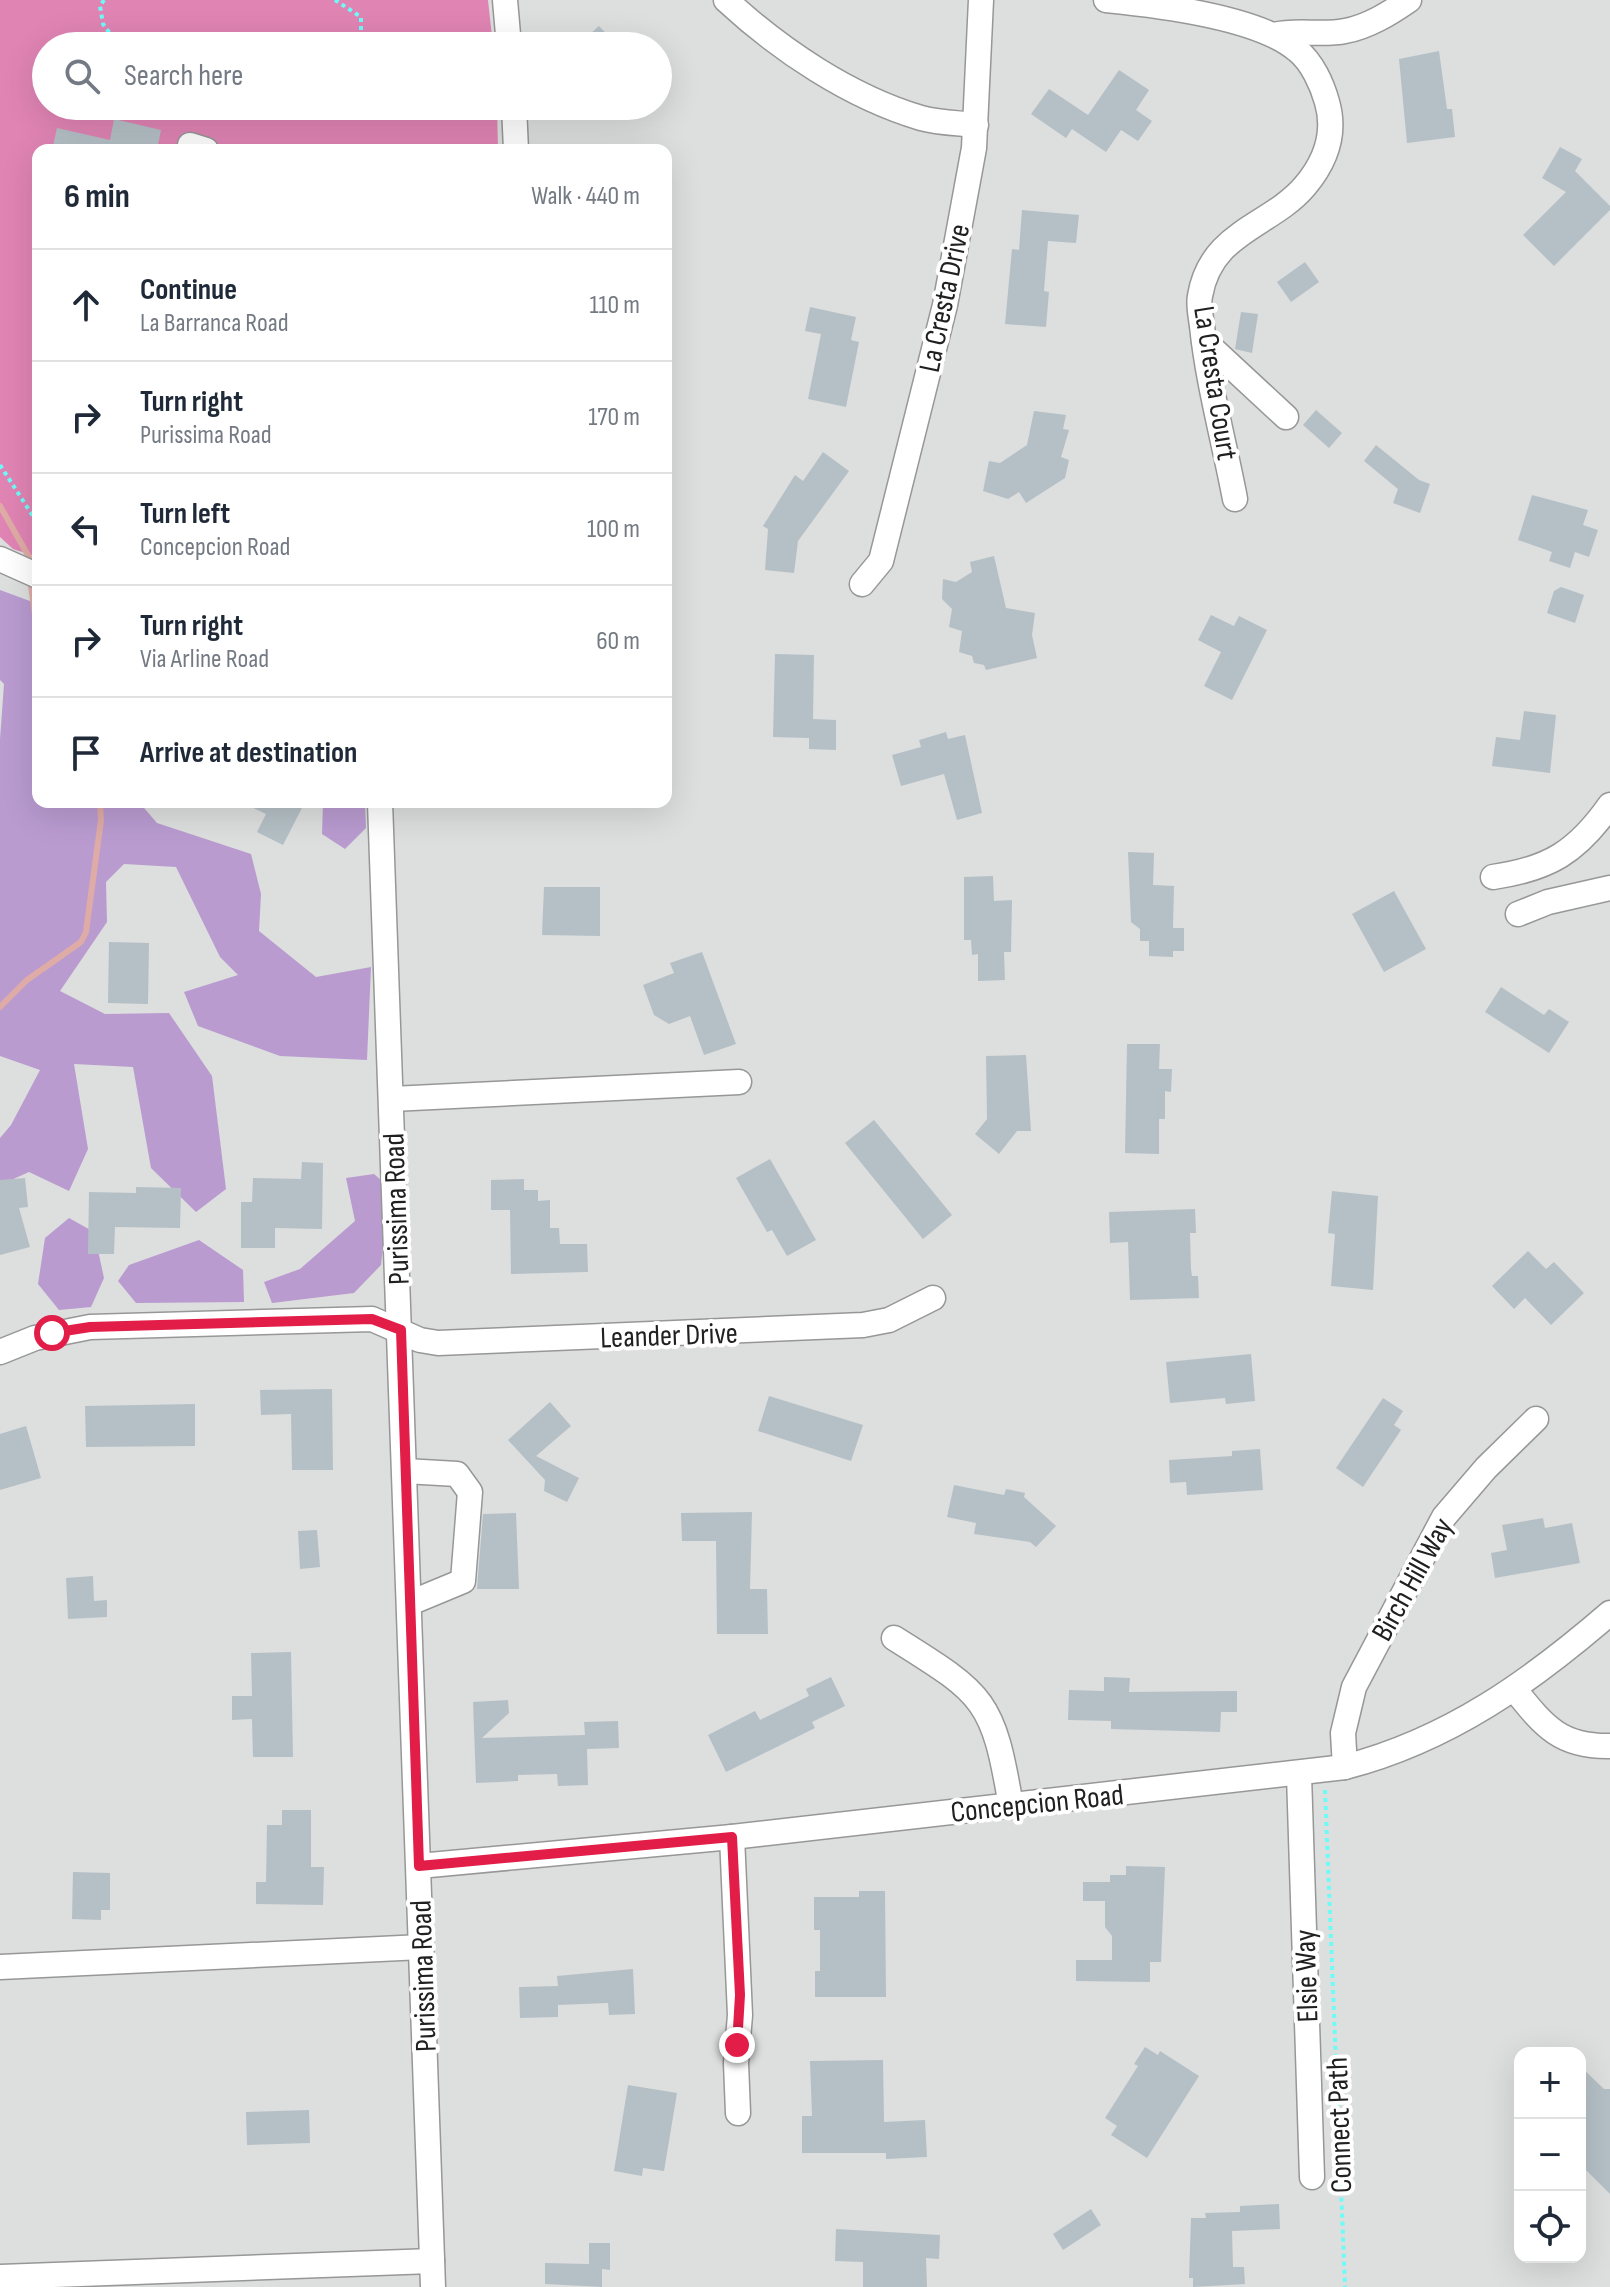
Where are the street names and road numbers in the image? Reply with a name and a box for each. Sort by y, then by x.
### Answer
street label: La Cresta Drive [912,221,978,376]
street label: La Cresta Court [1185,304,1245,463]
street label: Purissima Road [376,1133,418,1285]
street label: Leander Drive [600,1316,738,1356]
street label: Birch Hill Way [1364,1511,1462,1647]
street label: Concepcion Road [949,1777,1125,1831]
street label: Purissima Road [403,1900,445,2052]
street label: Elsie Way [1287,1929,1327,2023]
street label: Connect Path [1320,2056,1360,2194]

